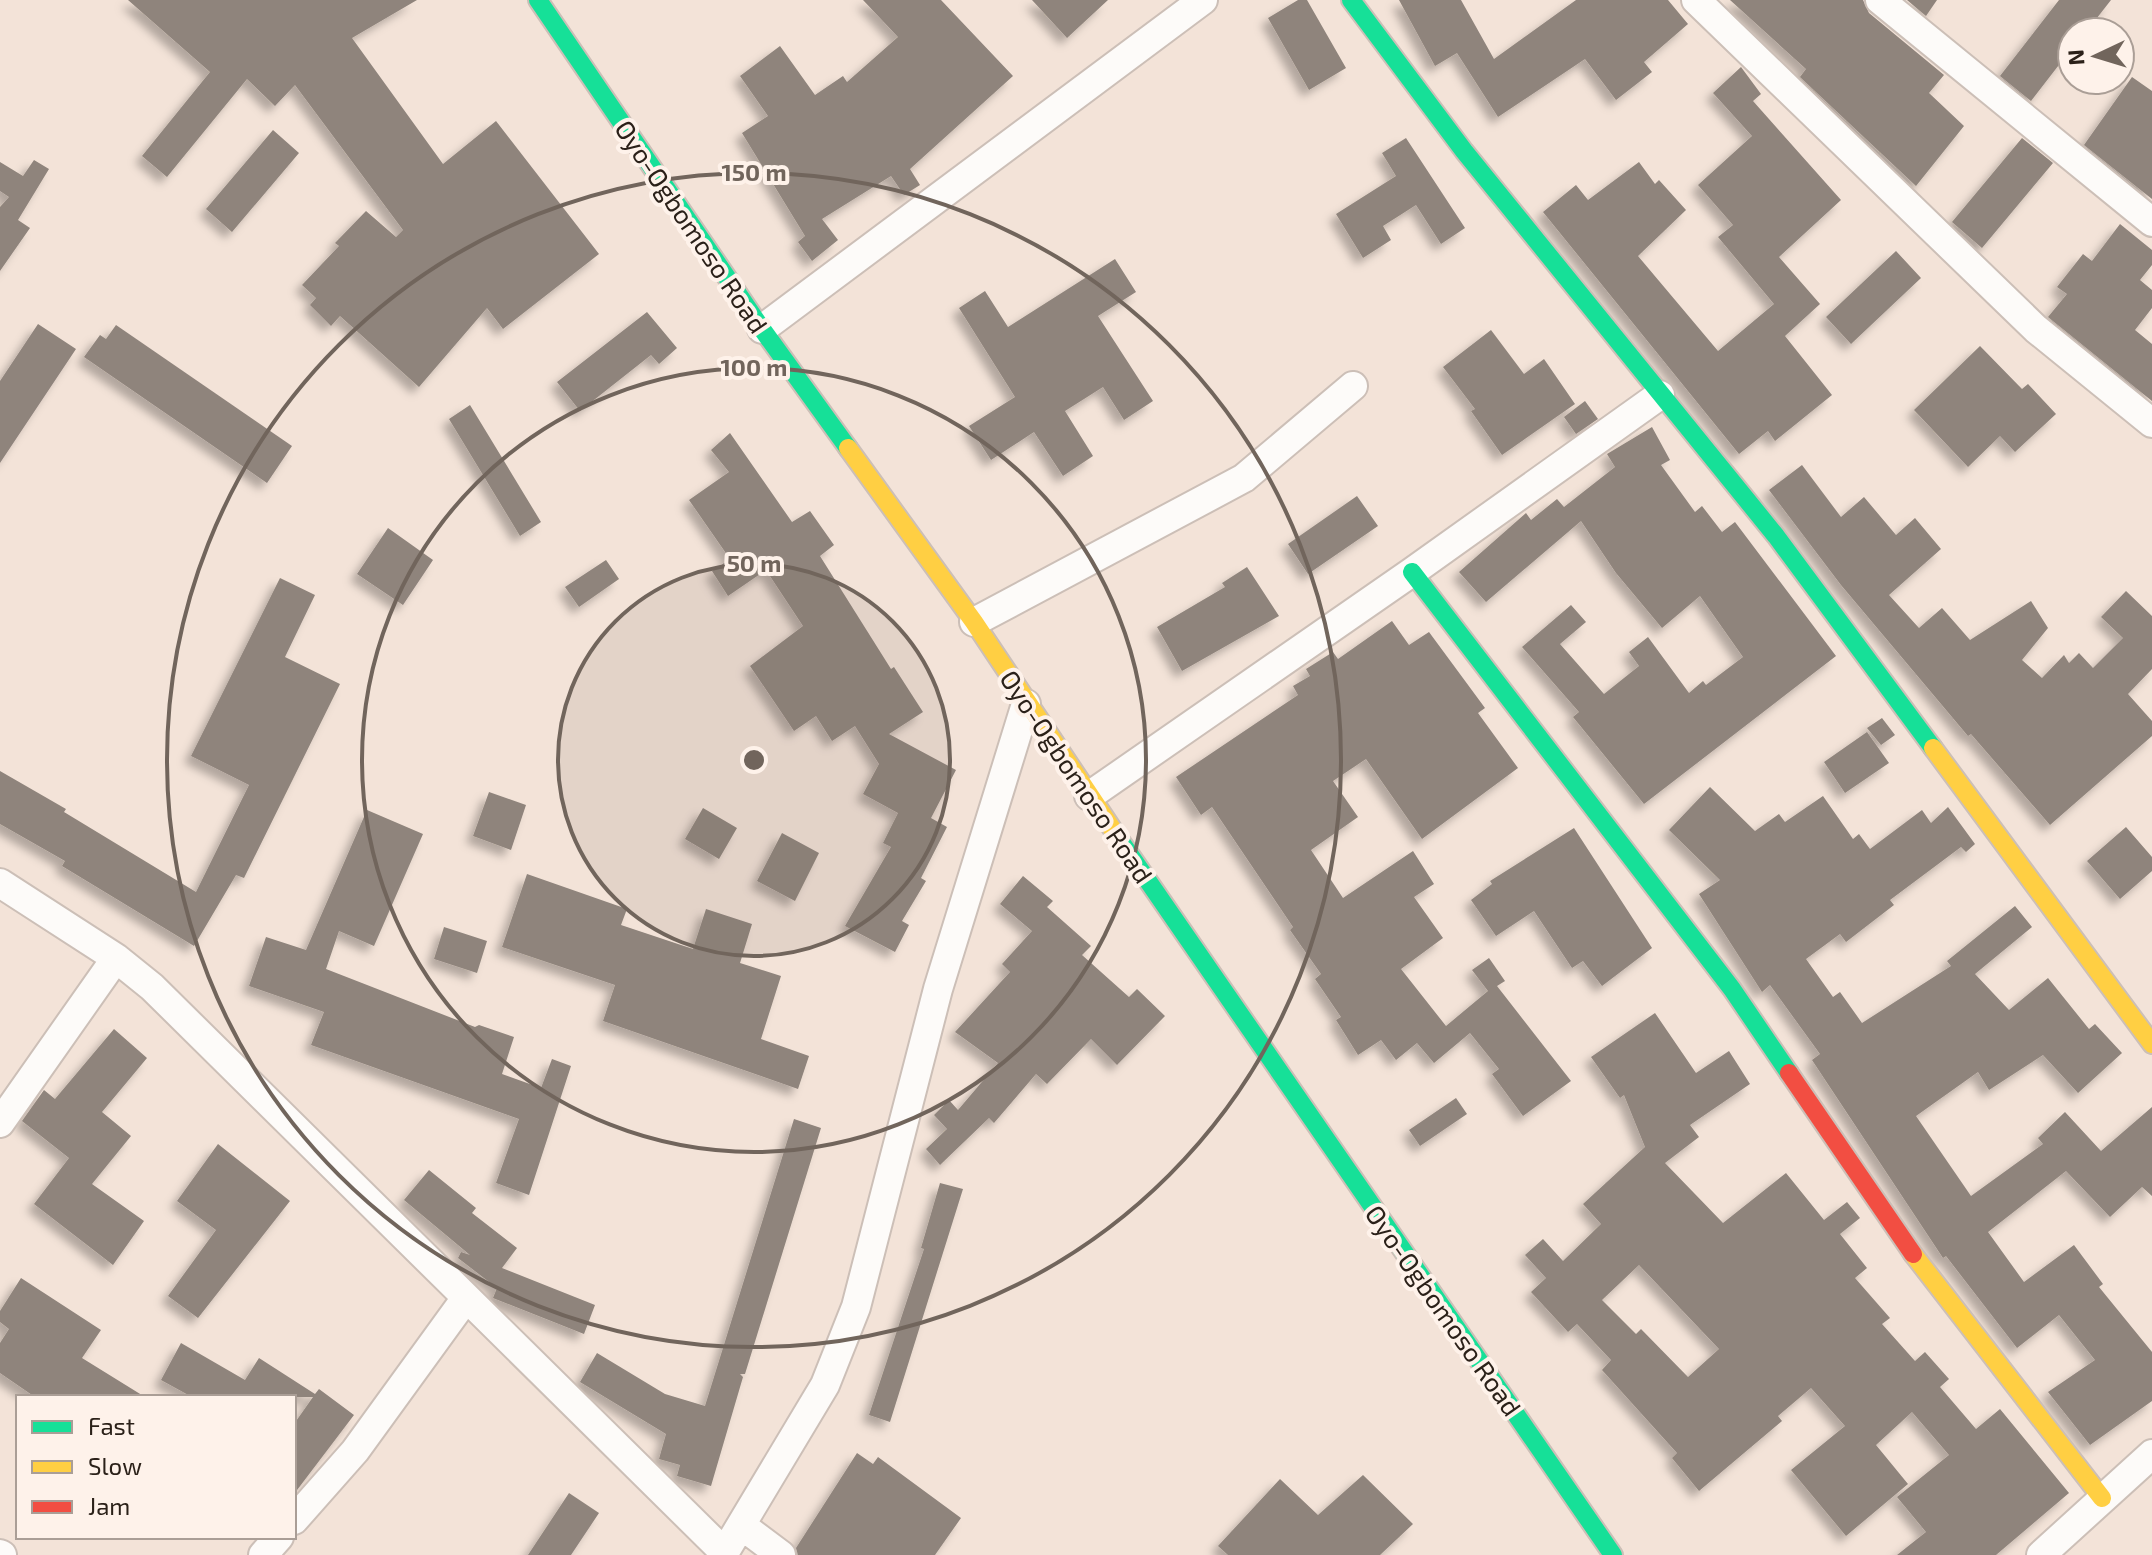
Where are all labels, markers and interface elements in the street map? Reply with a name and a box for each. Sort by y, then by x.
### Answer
north arrow [2056,16,2136,96]
text: N [2062,49,2089,66]
street label: Oyo-Ogbomoso Road [609,114,775,338]
text: 150 m [721,157,787,186]
text: 100 m [721,352,787,381]
text: 50 m [727,548,781,577]
street label: Oyo-Ogbomoso Road [994,664,1160,888]
centre of rings [740,746,768,774]
street label: Oyo-Ogbomoso Road [1360,1199,1528,1421]
legend [16,1395,296,1539]
text: Fast [88,1411,135,1440]
text: Slow [88,1451,142,1480]
text: Jam [88,1491,130,1520]

